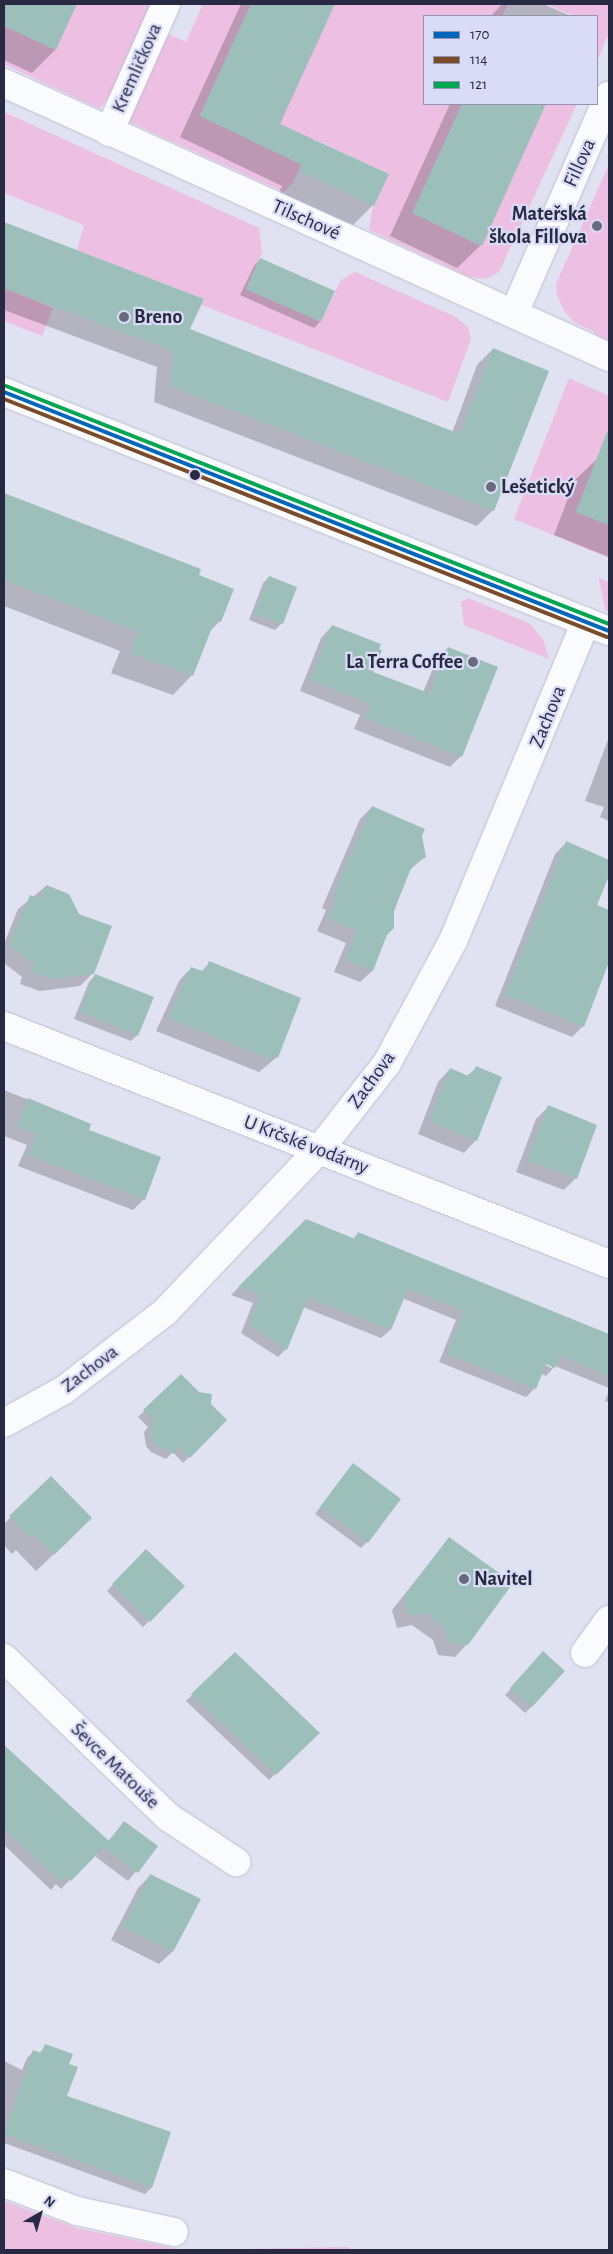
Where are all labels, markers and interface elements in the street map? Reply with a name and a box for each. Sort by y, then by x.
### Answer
legend [423,15,598,105]
street label: Kremličkova [107,19,167,117]
text: 170 [470,27,489,42]
text: 114 [470,52,488,67]
text: 121 [470,77,487,92]
street label: Fillova [559,135,601,191]
street label: Tilschové [268,194,344,246]
place label: Mateřská škola Fillova [489,203,587,250]
marker: Mateřská škola Fillova [591,220,603,232]
place label: Breno [134,305,182,329]
marker: Breno [118,311,130,323]
unlabelled marker [190,470,200,480]
place label: Lešetický [501,475,575,499]
marker: Lešetický [485,481,497,493]
place label: La Terra Coffee [346,650,463,674]
marker: La Terra Coffee [467,656,479,668]
street label: Zachova [525,682,571,752]
street label: Zachova [343,1047,401,1113]
street label: U Krčské vodárny [240,1110,372,1180]
street label: Zachova [57,1340,123,1398]
place label: Navitel [474,1567,532,1591]
marker: Navitel [458,1573,470,1585]
street label: Ševce Matouše [66,1718,164,1814]
north arrow [15,2189,65,2239]
text: N [41,2194,57,2211]

